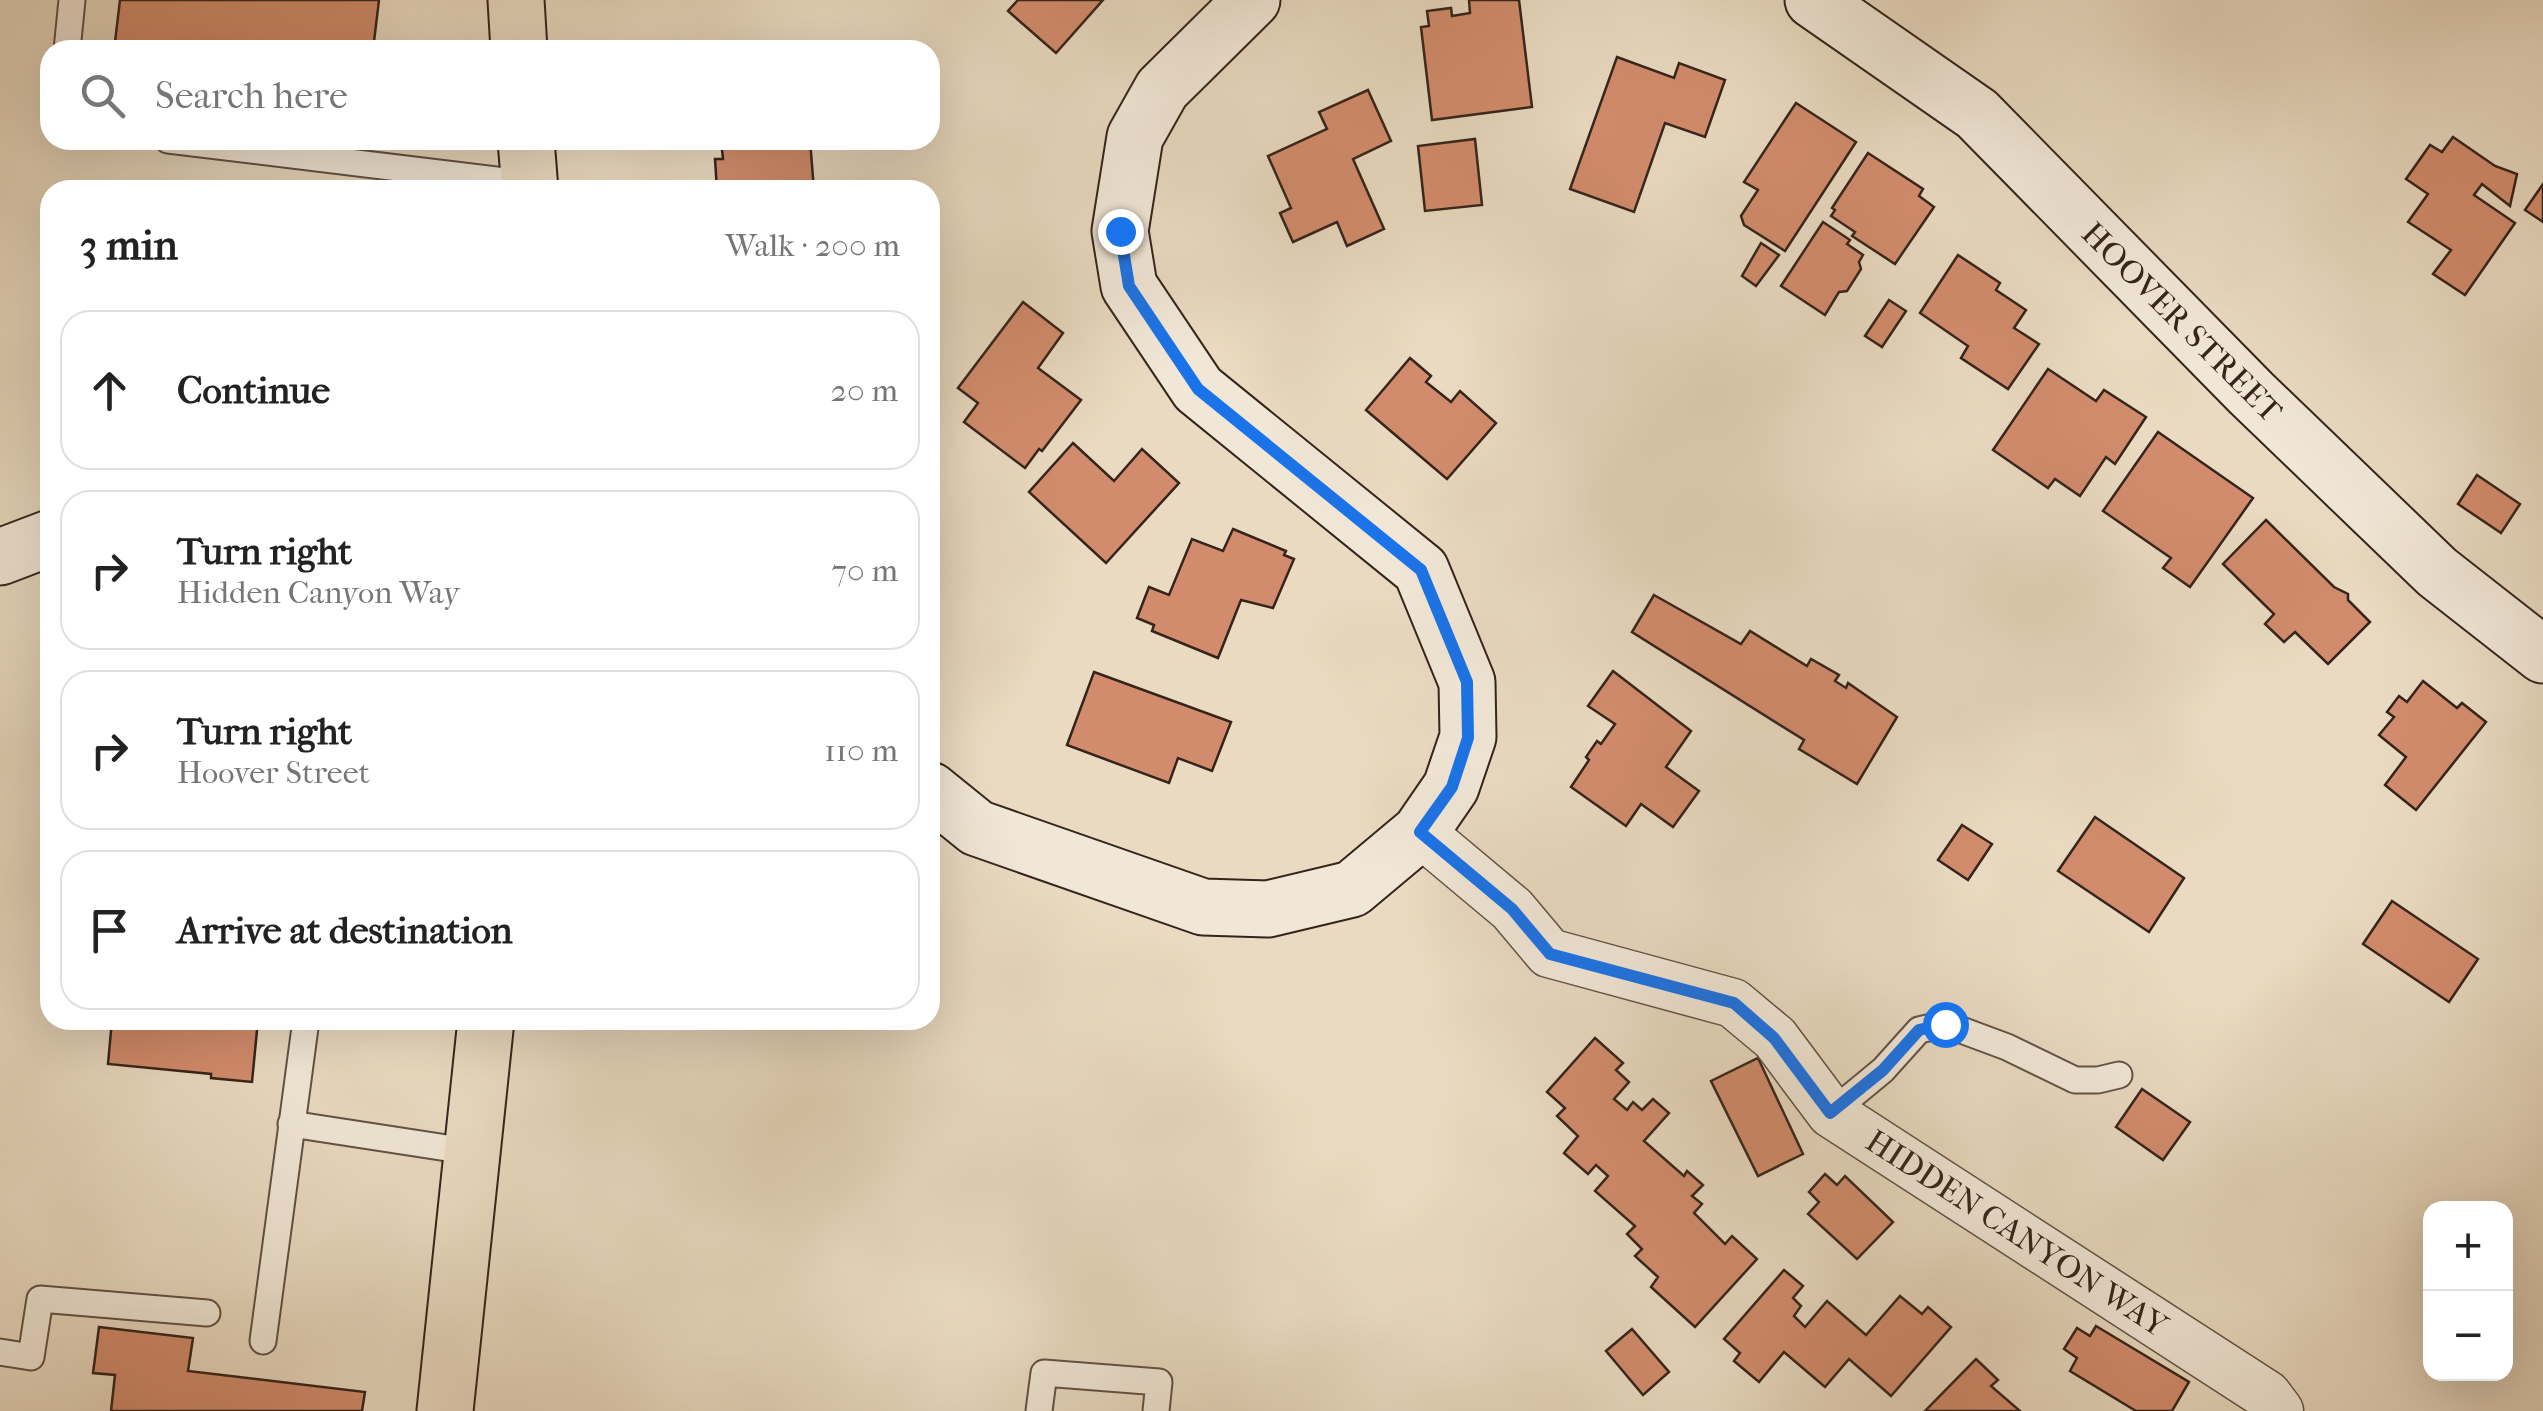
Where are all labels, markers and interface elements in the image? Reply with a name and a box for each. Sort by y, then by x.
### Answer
search box [40,40,940,150]
icon: search [75,68,130,123]
text: Search here [155,73,348,118]
route end [1098,209,1144,255]
street label: HOOVER STREET [2074,215,2290,430]
text: 3 min [80,221,178,270]
text: Walk · 200 m [725,227,900,264]
icon: ahead [82,363,137,418]
text: Continue [177,368,330,413]
text: 20 m [830,372,898,409]
text: Turn right [177,529,352,574]
icon: right [82,543,137,598]
text: 70 m [832,552,898,589]
text: Hidden Canyon Way [177,574,460,611]
text: Turn right [177,709,352,754]
icon: right [82,723,137,778]
text: 110 m [824,732,898,769]
text: Hoover Street [177,754,370,791]
icon: arrive [82,903,137,958]
text: Arrive at destination [177,908,513,953]
route start [1923,1002,1969,1048]
street label: HIDDEN CANYON WAY [1859,1122,2175,1345]
map controls [2423,1201,2513,1381]
button: + [2423,1201,2513,1291]
button: − [2423,1291,2513,1381]

